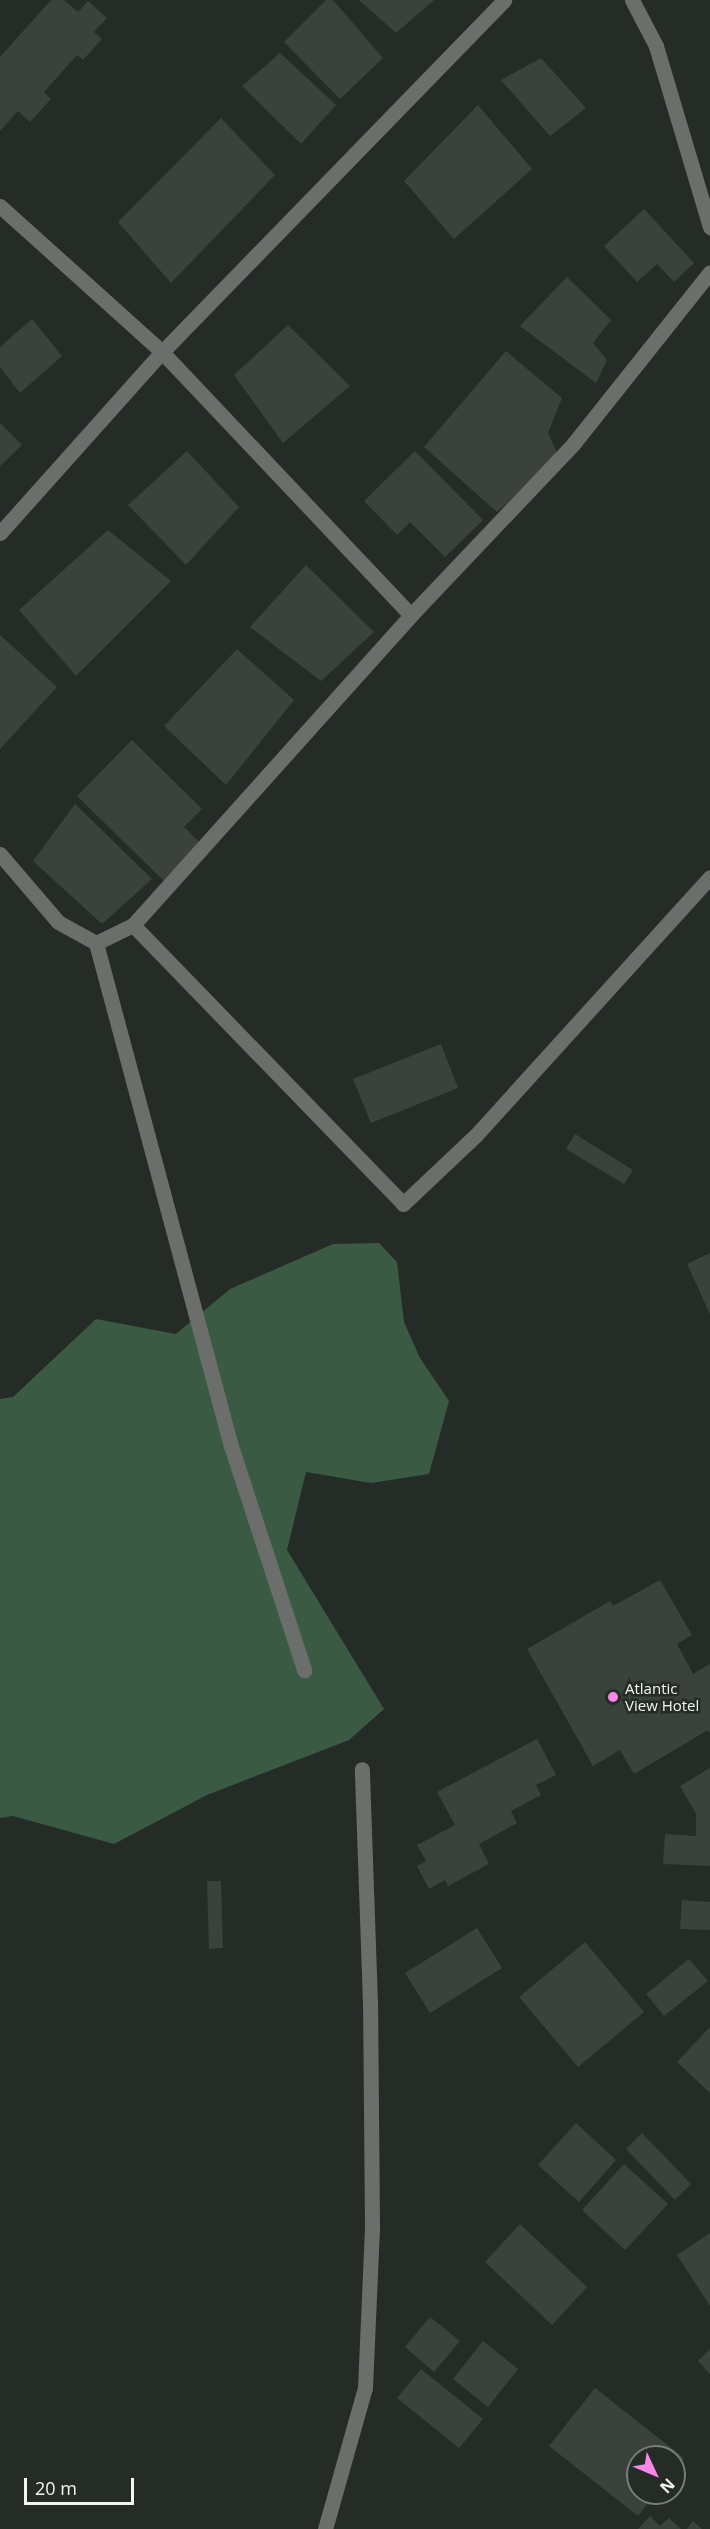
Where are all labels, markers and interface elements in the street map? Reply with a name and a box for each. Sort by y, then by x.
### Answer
place label: Atlantic View Hotel [625,1679,699,1714]
marker: Atlantic View Hotel [606,1690,620,1704]
north arrow [626,2445,686,2505]
scale bar [27,2466,136,2504]
text: N [655,2474,680,2498]
text: 20 m [35,2476,77,2500]

